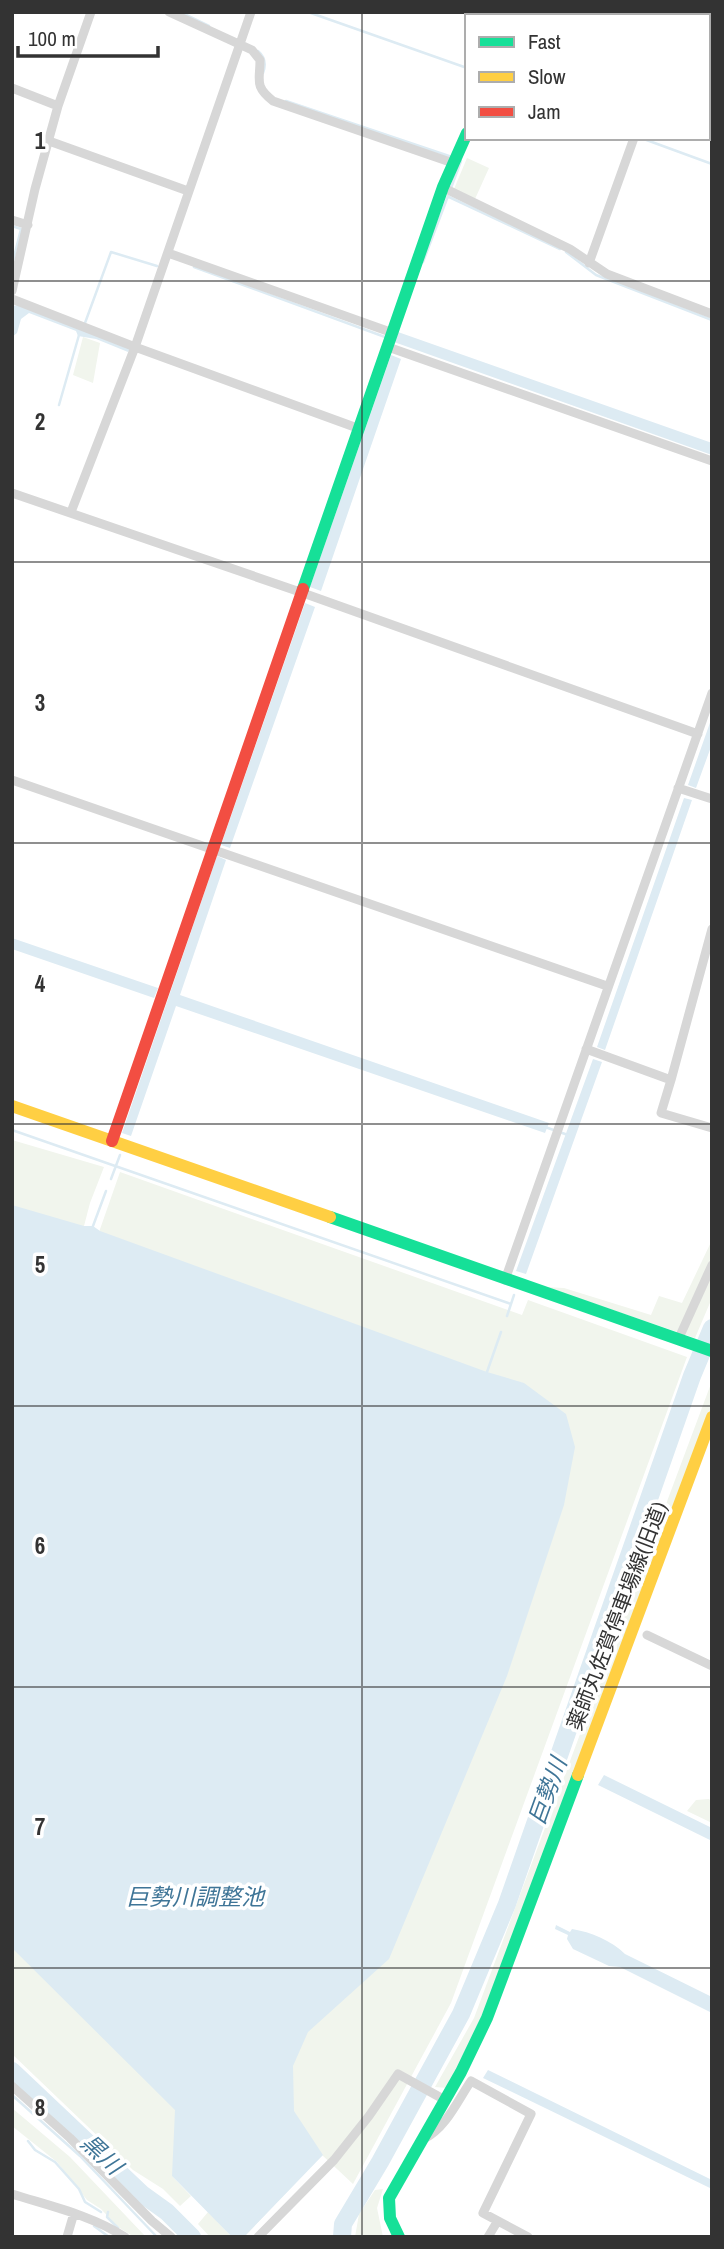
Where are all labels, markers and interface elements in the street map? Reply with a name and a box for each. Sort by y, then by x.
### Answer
scale bar [18,14,158,58]
legend [465,14,710,140]
text: 100 m [28,24,76,53]
text: Fast [528,27,561,56]
text: Slow [528,62,566,91]
text: Jam [528,97,561,126]
text: 1 [35,125,46,156]
text: 2 [35,406,45,437]
text: 3 [35,687,45,718]
text: 4 [35,968,46,999]
text: 5 [35,1249,45,1280]
street label: 薬師丸佐賀停車場線(旧道) [560,1498,674,1734]
text: 6 [35,1530,45,1561]
water label: 巨勢川 [521,1750,574,1829]
text: 7 [35,1811,45,1842]
water label: 巨勢川調整池 [126,1881,266,1912]
text: 8 [35,2092,45,2123]
water label: 黒川 [75,2127,132,2183]

